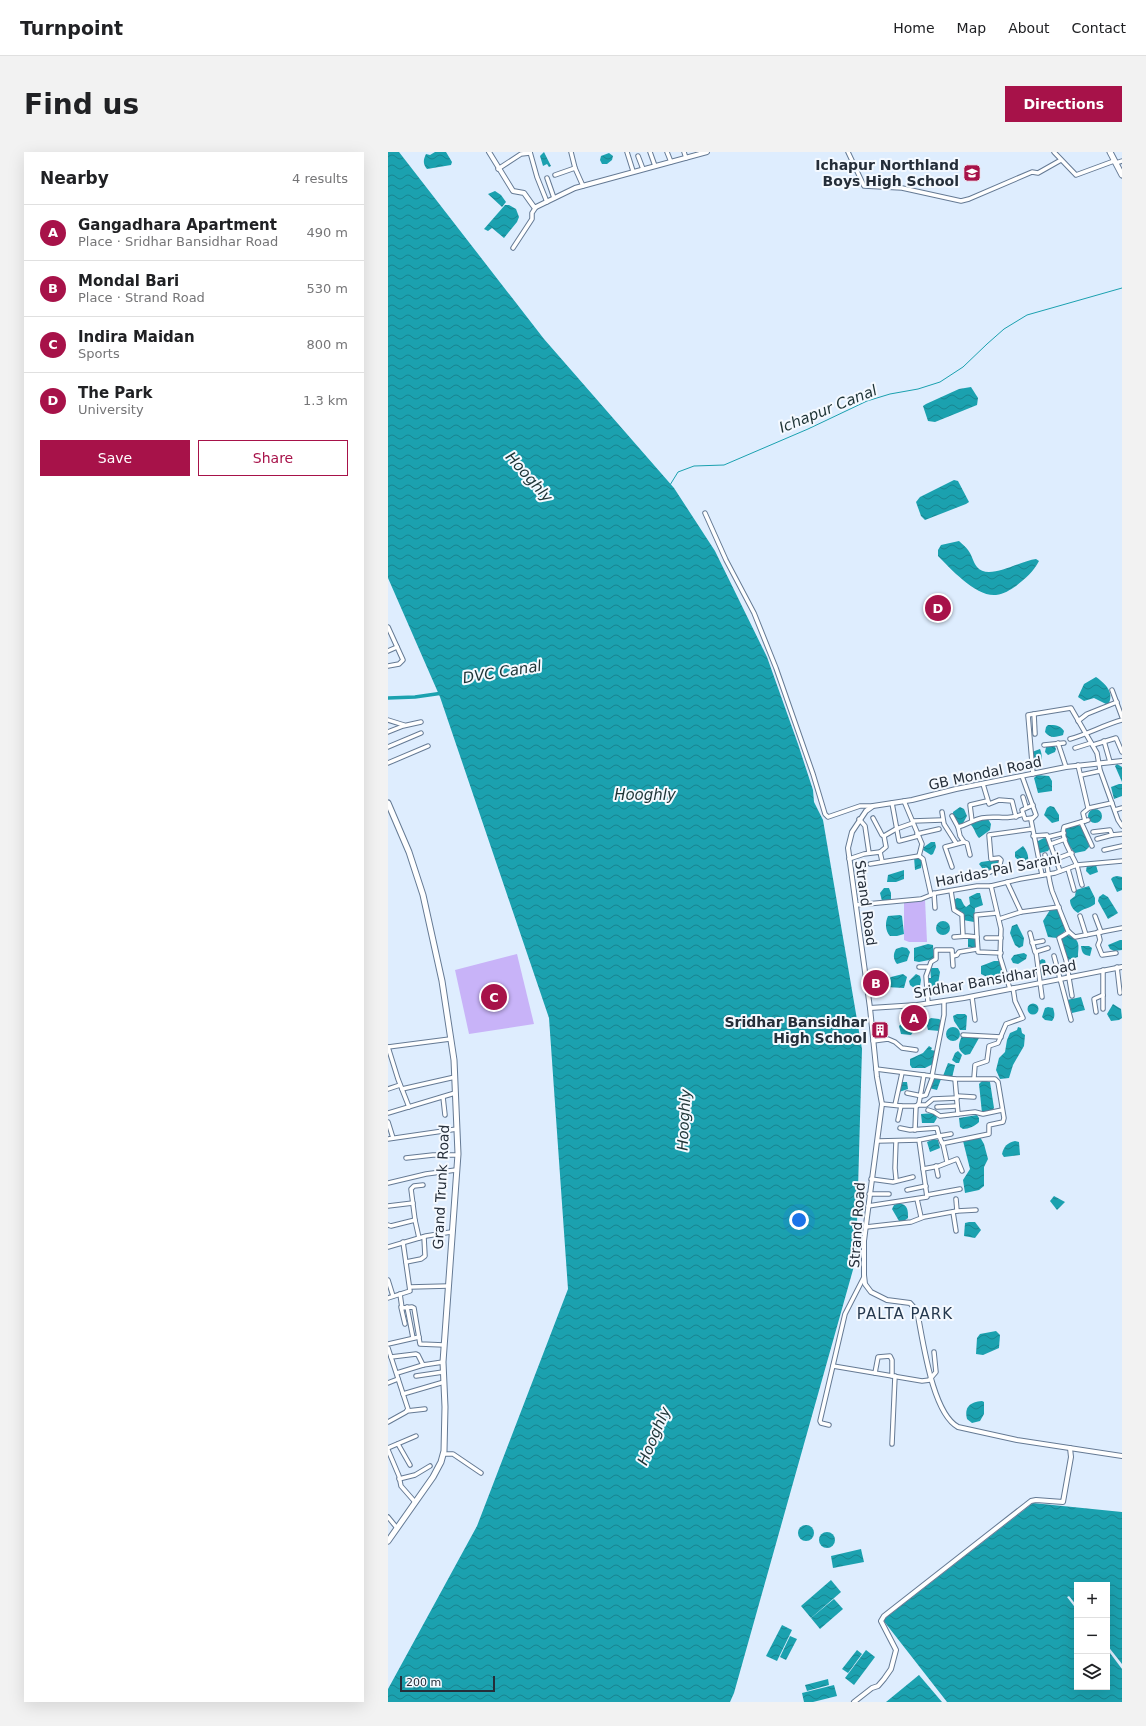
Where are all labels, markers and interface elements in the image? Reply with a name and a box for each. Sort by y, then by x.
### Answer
text: Turnpoint [20,17,123,39]
text: Home [893,20,935,36]
text: Map [957,20,986,36]
text: About [1008,20,1050,36]
text: Contact [1072,20,1126,36]
button: Directions [1005,86,1122,122]
text: Find us [24,88,139,121]
place label: Ichapur Northland Boys High School [815,157,959,189]
school or university icon: Ichapur Northland Boys High School [962,163,982,183]
text: Nearby [40,168,109,188]
text: 4 results [292,171,348,186]
text: Gangadhara Apartment [78,216,277,234]
text: A [48,225,58,240]
text: 490 m [306,225,348,240]
text: Place · Sridhar Bansidhar Road [78,234,278,249]
text: Mondal Bari [78,272,179,290]
text: B [48,281,58,296]
text: 530 m [306,281,348,296]
text: Place · Strand Road [78,290,205,305]
text: Indira Maidan [78,328,195,346]
text: C [48,337,58,352]
text: 800 m [306,337,348,352]
text: Sports [78,346,120,361]
water label: Ichapur Canal [776,381,880,437]
text: The Park [78,384,152,402]
text: D [48,393,58,408]
text: 1.3 km [303,393,348,408]
text: University [78,402,144,417]
button: Save [40,440,190,476]
button: Share [198,440,348,476]
water label: Hooghly [502,448,557,507]
pin: D [925,593,951,623]
water label: DVC Canal [461,657,544,687]
street label: GB Mondal Road [927,753,1043,793]
water label: Hooghly [614,786,677,804]
street label: Haridas Pal Sarani [934,850,1062,890]
street label: Strand Road [852,859,880,947]
street label: Sridhar Bansidhar Road [912,957,1078,1001]
pin: B [863,968,889,998]
pin: C [481,982,507,1012]
pin: A [901,1003,927,1033]
place label: Sridhar Bansidhar High School [724,1014,867,1046]
building icon: Sridhar Bansidhar High School [870,1020,890,1040]
water label: Hooghly [673,1088,695,1151]
street label: Grand Trunk Road [430,1124,452,1250]
street label: Strand Road [846,1182,868,1268]
your location [789,1210,809,1230]
district label: PALTA PARK [857,1305,953,1323]
water label: Hooghly [634,1403,675,1468]
map controls [1074,1582,1110,1690]
button: + [1074,1582,1110,1618]
button: − [1074,1618,1110,1654]
button: layers [1074,1654,1110,1690]
scale bar [400,1674,495,1693]
text: 200 m [406,1676,441,1689]

